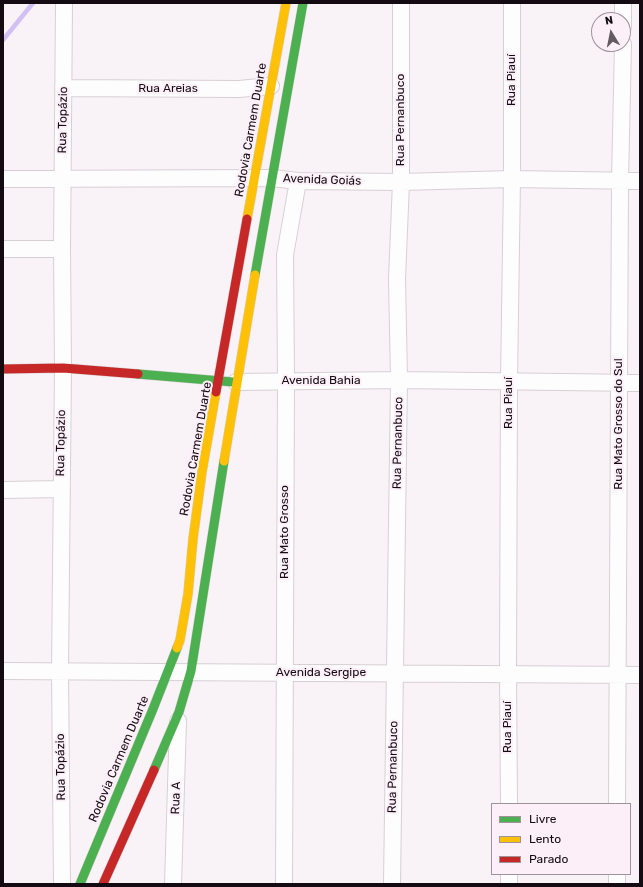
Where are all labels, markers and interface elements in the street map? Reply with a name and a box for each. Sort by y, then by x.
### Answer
north arrow [591,12,631,52]
text: N [604,14,614,28]
street label: Rua Piauí [505,54,519,106]
street label: Rodovia Carmem Duarte [232,62,270,198]
street label: Rua Pernanbuco [394,74,408,166]
street label: Rua Areias [138,82,198,96]
street label: Rua Topázio [55,86,71,154]
street label: Avenida Goiás [283,171,361,189]
street label: Rua Mato Grosso do Sul [612,358,626,490]
street label: Avenida Bahia [281,374,361,388]
street label: Rua Piauí [502,377,516,429]
street label: Rodovia Carmem Duarte [177,381,215,517]
street label: Rua Pernanbuco [390,397,406,489]
street label: Rua Topázio [53,409,69,477]
street label: Rua Mato Grosso [278,485,292,579]
street label: Avenida Sergipe [276,666,366,680]
street label: Rodovia Carmem Duarte [86,694,152,824]
street label: Rua Piauí [501,701,515,753]
street label: Rua Pernanbuco [385,721,401,813]
street label: Rua Topázio [53,733,69,801]
street label: Rua A [168,781,184,815]
legend [491,803,631,875]
text: Livre [529,812,556,826]
text: Lento [529,832,561,846]
text: Parado [529,852,568,866]

